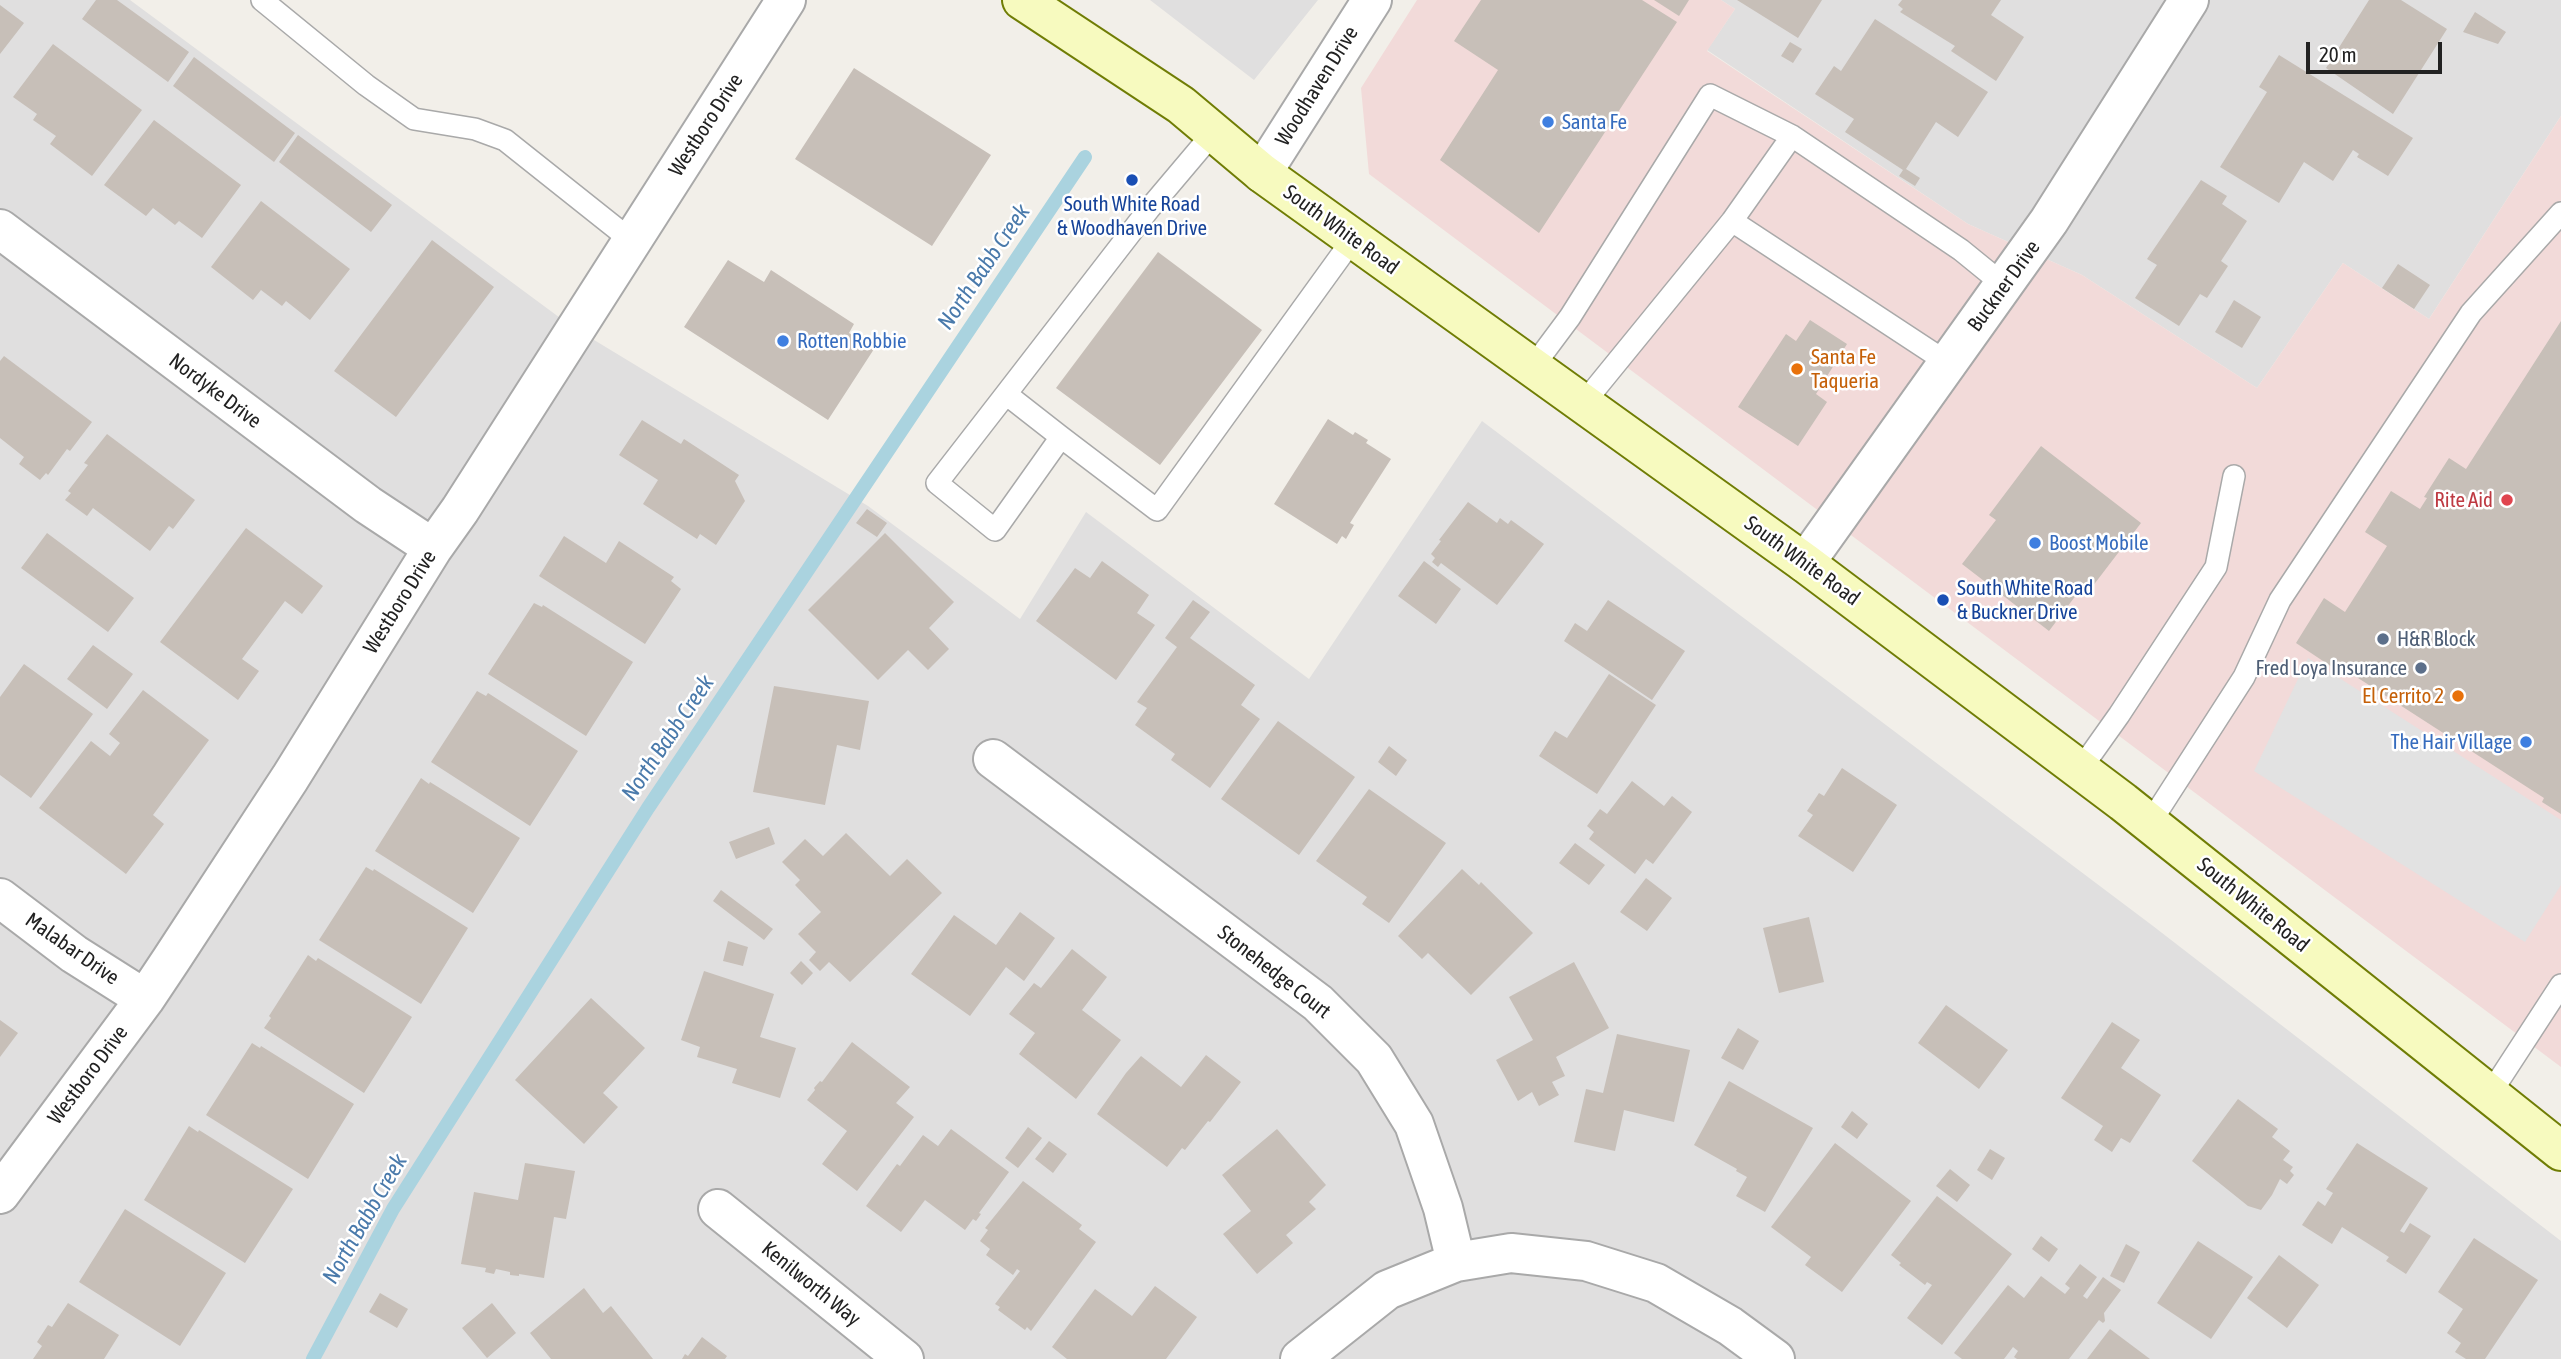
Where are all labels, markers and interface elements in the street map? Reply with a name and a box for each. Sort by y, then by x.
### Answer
street label: Woodhaven Drive [1270,22,1364,150]
scale bar [2309,28,2446,72]
text: 20 m [2319,42,2357,66]
street label: Westboro Drive [664,69,748,181]
place label: Santa Fe [1562,109,1627,135]
marker: Santa Fe [1540,114,1556,130]
marker: South White Road & Woodhaven Drive [1124,172,1140,188]
street label: South White Road [1278,180,1404,280]
place label: South White Road & Woodhaven Drive [1057,191,1207,241]
water label: North Babb Creek [932,199,1036,335]
street label: Buckner Drive [1962,235,2046,337]
place label: Rotten Robbie [797,328,906,354]
marker: Rotten Robbie [775,333,791,349]
place label: Santa Fe Taqueria [1811,344,1879,394]
street label: Nordyke Drive [164,348,266,434]
marker: Santa Fe Taqueria [1789,361,1805,377]
place label: Rite Aid [2434,487,2493,513]
marker: Rite Aid [2499,492,2515,508]
street label: South White Road [1739,511,1865,611]
place label: Boost Mobile [2049,530,2149,556]
marker: Boost Mobile [2027,535,2043,551]
street label: Westboro Drive [358,546,442,658]
place label: South White Road & Buckner Drive [1957,575,2094,625]
marker: South White Road & Buckner Drive [1935,592,1951,608]
place label: H&R Block [2397,626,2476,652]
marker: H&R Block [2375,631,2391,647]
place label: Fred Loya Insurance [2256,655,2407,681]
marker: Fred Loya Insurance [2413,660,2429,676]
water label: North Babb Creek [616,670,720,806]
place label: El Cerrito 2 [2362,683,2444,709]
marker: El Cerrito 2 [2450,688,2466,704]
place label: The Hair Village [2391,729,2512,755]
marker: The Hair Village [2518,734,2534,750]
street label: South White Road [2192,852,2314,958]
street label: Malabar Drive [20,907,124,991]
street label: Stonehedge Court [1213,920,1335,1024]
street label: Westboro Drive [43,1021,133,1129]
water label: North Babb Creek [317,1149,413,1289]
street label: Kenilworth Way [756,1236,866,1332]

